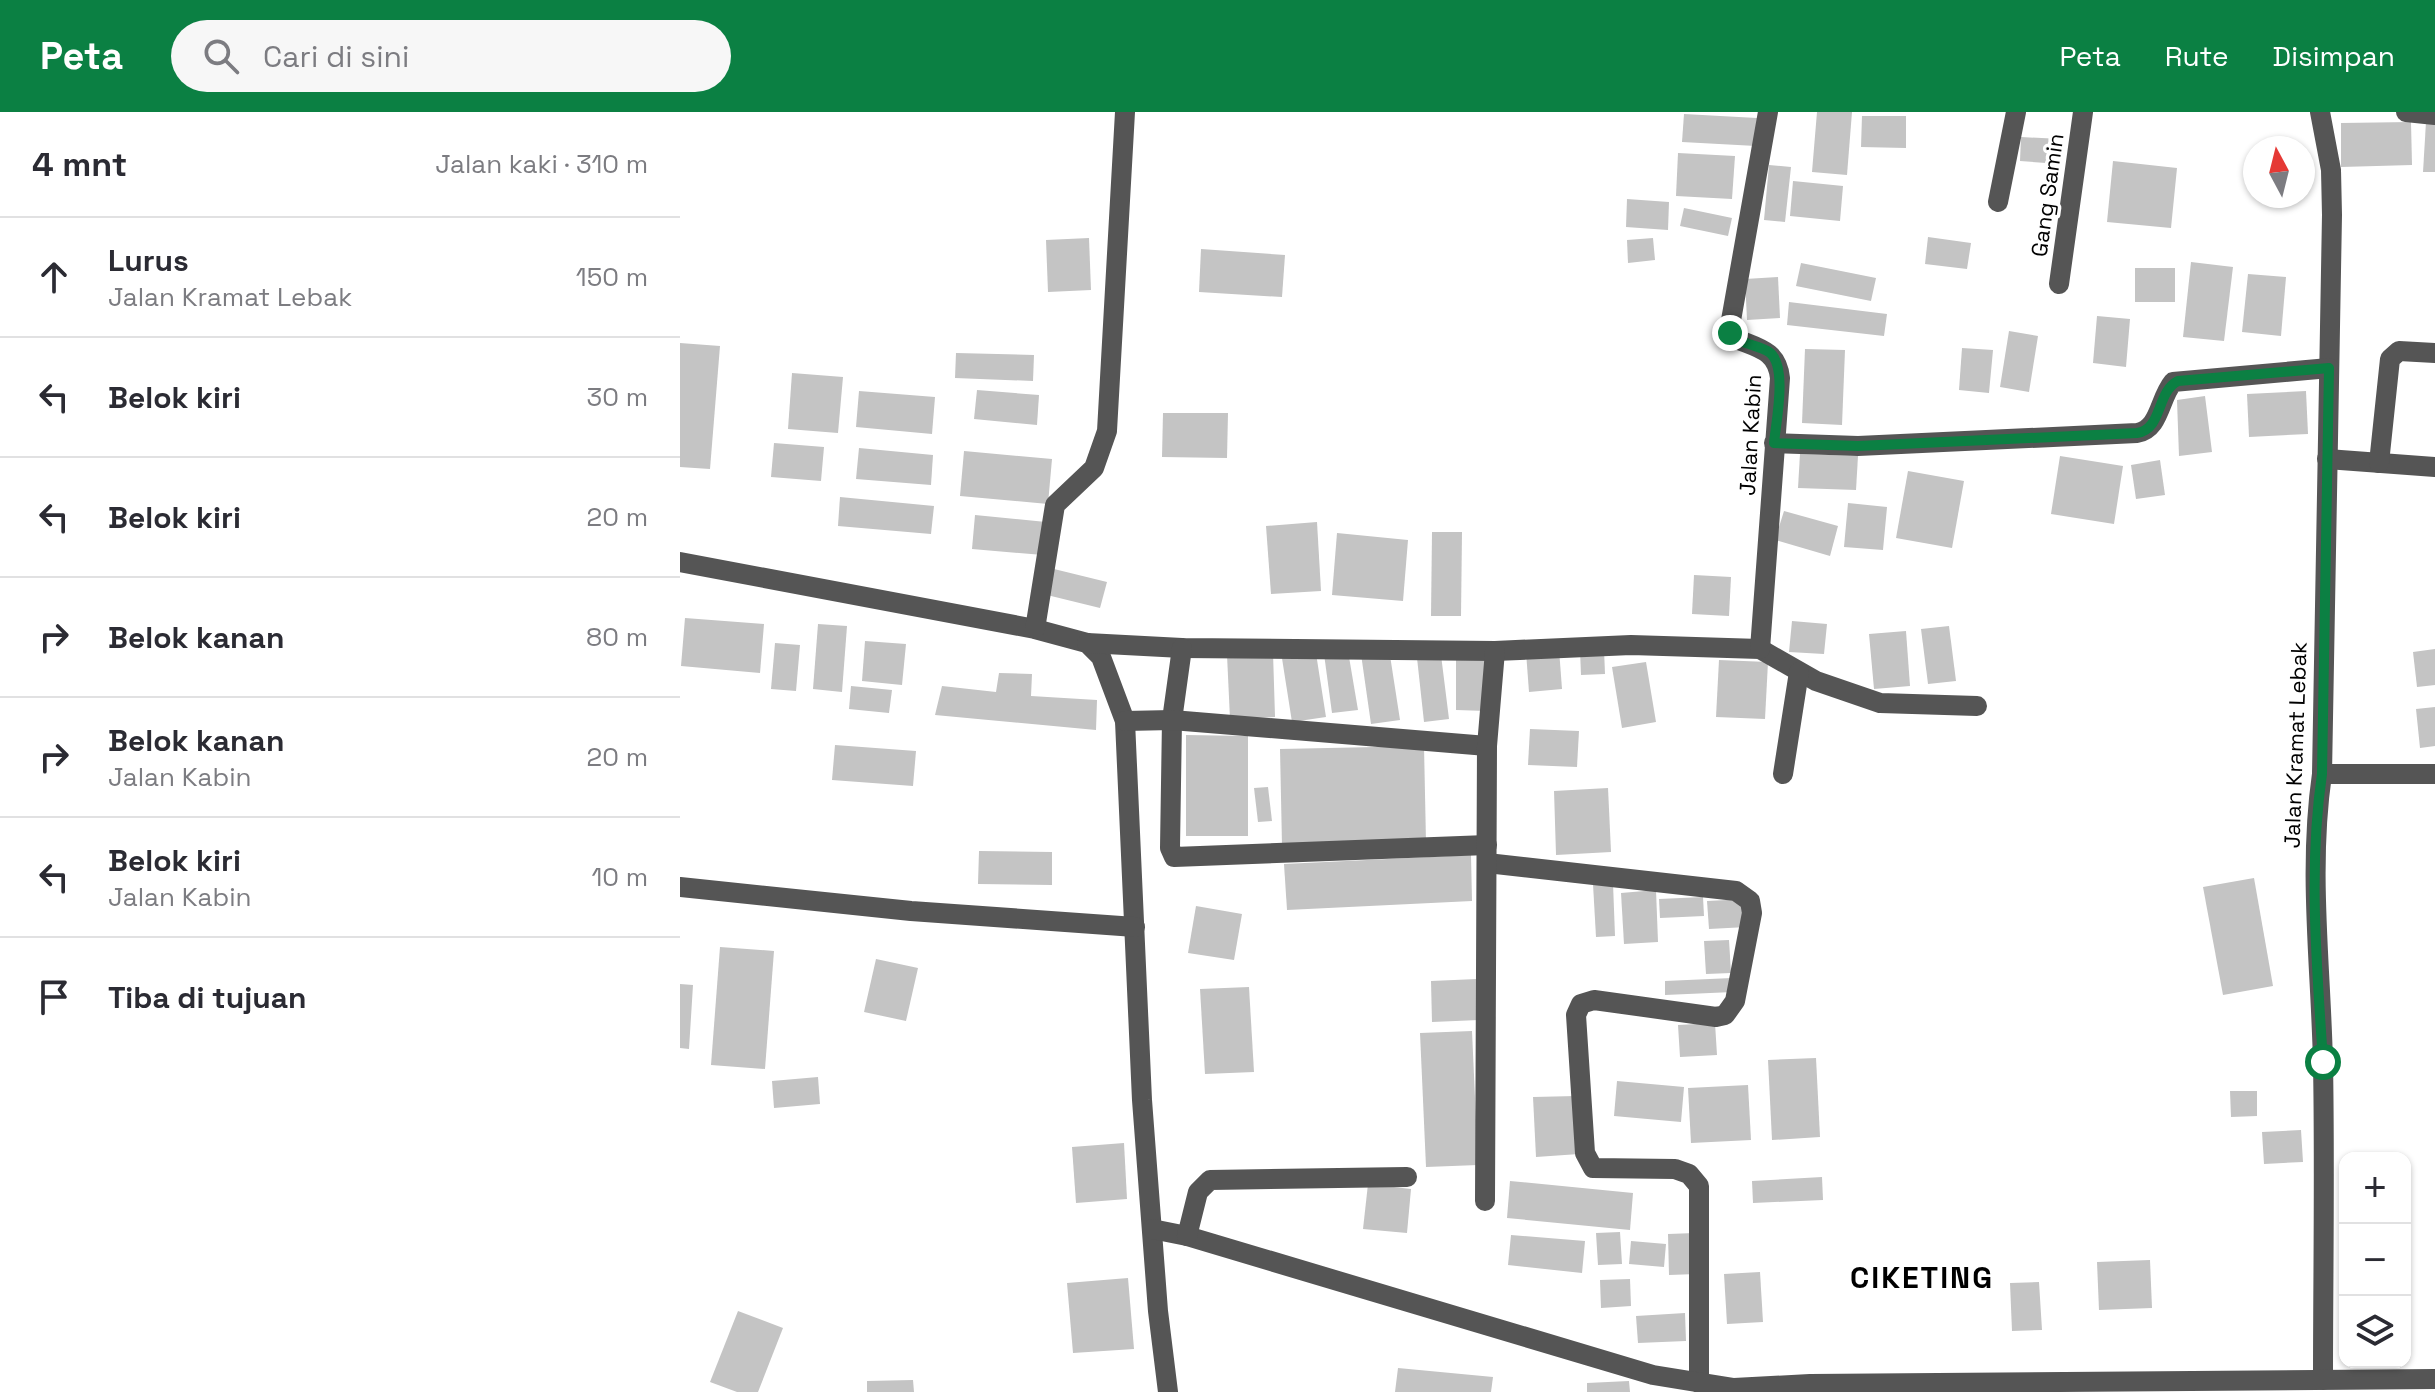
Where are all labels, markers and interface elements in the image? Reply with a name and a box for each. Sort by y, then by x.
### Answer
search box [171,20,731,92]
text: Peta [40,32,123,80]
icon: search [199,34,243,78]
text: Cari di sini [263,37,409,76]
text: Peta [2060,38,2121,74]
text: Rute [2165,38,2229,74]
text: Disimpan [2273,38,2395,74]
street label: Gang Samin [2024,131,2070,259]
north arrow [2243,136,2315,208]
text: 4 mnt [32,143,127,186]
text: Jalan kaki · 310 m [435,147,648,181]
text: Lurus [108,241,189,280]
icon: ahead [32,255,76,299]
text: 150 m [576,260,648,294]
text: Jalan Kramat Lebak [108,280,352,314]
route end [1712,315,1748,351]
street label: Jalan Kabin [1733,374,1767,496]
icon: left [32,375,76,419]
text: Belok kiri [108,378,241,417]
text: 30 m [587,380,648,414]
icon: left [32,495,76,539]
text: Belok kiri [108,498,241,537]
text: 20 m [587,500,648,534]
icon: right [32,615,76,659]
text: Belok kanan [108,618,284,657]
text: 80 m [586,620,648,654]
street label: Jalan Kramat Lebak [2277,641,2313,849]
text: Belok kanan [108,721,284,760]
icon: right [32,735,76,779]
text: 20 m [587,740,648,774]
text: Jalan Kabin [108,760,252,794]
text: Belok kiri [108,841,241,880]
icon: left [32,855,76,899]
text: 10 m [591,860,648,894]
text: Jalan Kabin [108,880,252,914]
icon: arrive [32,975,76,1019]
text: Tiba di tujuan [108,978,307,1017]
route start [2305,1044,2341,1080]
map controls [2339,1152,2411,1368]
button: + [2339,1152,2411,1224]
button: − [2339,1224,2411,1296]
district label: CIKETING [1850,1258,1994,1297]
button: layers [2339,1296,2411,1368]

